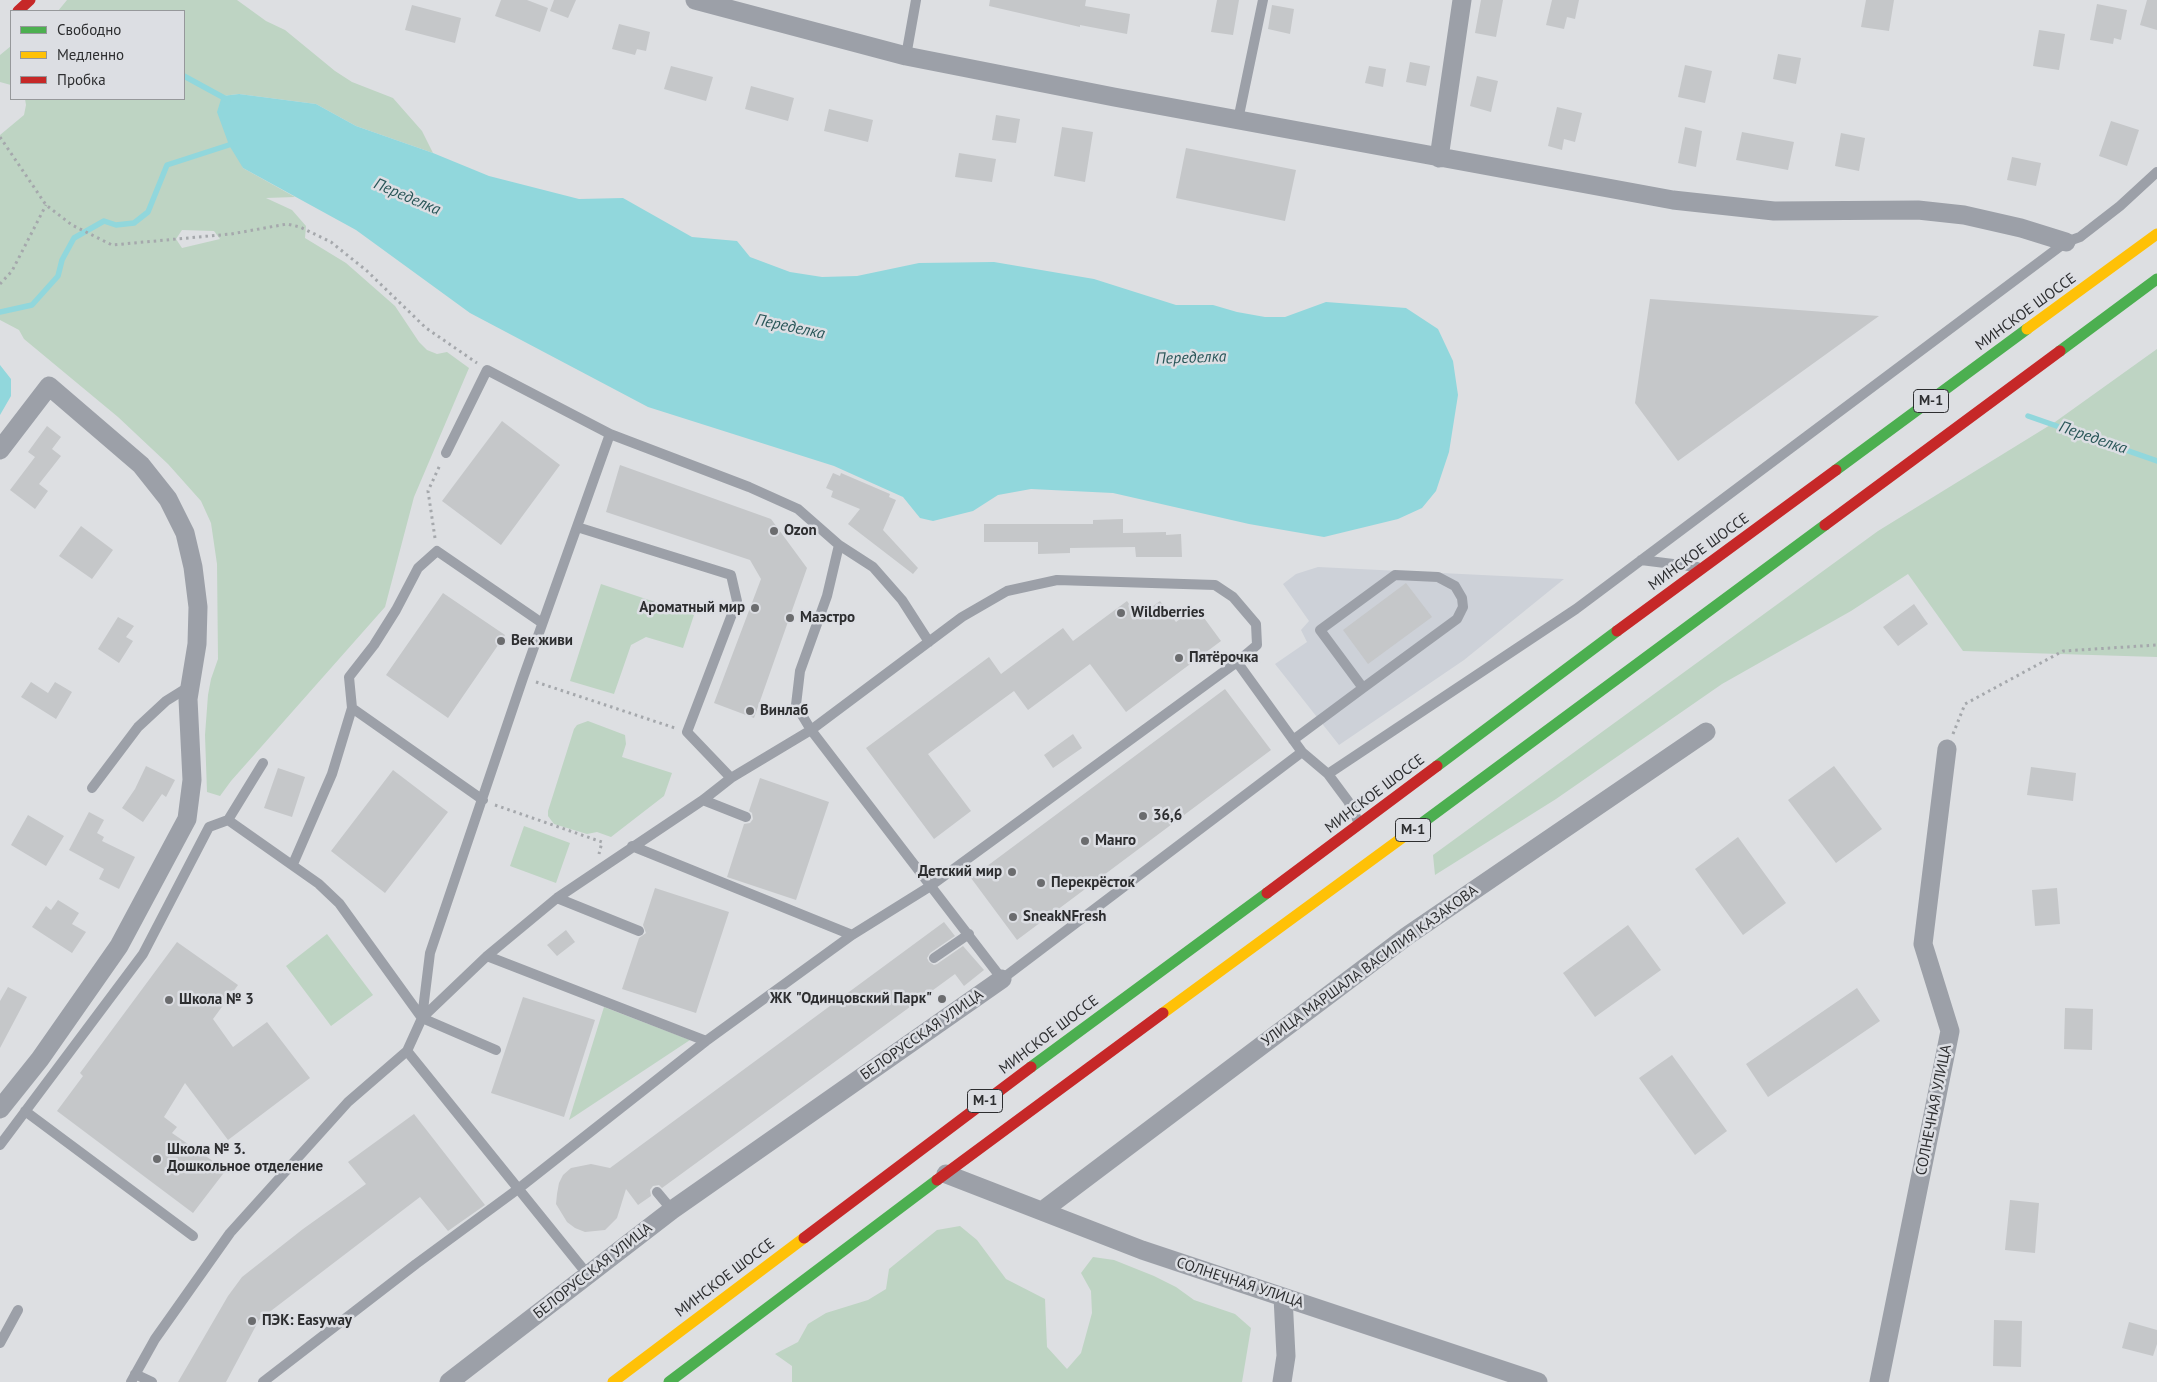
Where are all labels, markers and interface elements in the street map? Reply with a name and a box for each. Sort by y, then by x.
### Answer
legend [10,10,185,100]
text: Свободно [57,20,121,39]
text: Медленно [57,45,124,64]
text: Пробка [57,70,106,89]
water label: Переделка [371,174,443,220]
street label: МИНСКОЕ ШОССЕ [1972,269,2080,355]
water label: Переделка [753,310,827,344]
water label: Переделка [1155,347,1227,369]
road number: М-1 [1914,390,1948,412]
water label: Переделка [2056,417,2130,459]
street label: МИНСКОЕ ШОССЕ [1645,509,1753,595]
place label: Ozon [784,522,817,540]
marker: Ozon [768,525,780,537]
place label: Ароматный мир [639,599,745,617]
marker: Ароматный мир [749,602,761,614]
place label: Wildberries [1131,604,1205,622]
marker: Wildberries [1115,607,1127,619]
place label: Маэстро [800,609,855,627]
marker: Маэстро [784,612,796,624]
place label: Век живи [511,632,573,650]
marker: Век живи [495,635,507,647]
place label: Пятёрочка [1189,649,1258,667]
marker: Пятёрочка [1173,652,1185,664]
place label: Винлаб [760,702,808,720]
marker: Винлаб [744,705,756,717]
street label: МИНСКОЕ ШОССЕ [1322,751,1428,837]
place label: 36,6 [1153,807,1182,825]
marker: 36,6 [1137,810,1149,822]
road number: М-1 [1396,818,1430,842]
place label: Манго [1095,832,1136,850]
marker: Манго [1079,835,1091,847]
place label: Детский мир [918,863,1002,881]
marker: Детский мир [1006,866,1018,878]
place label: Перекрёсток [1051,874,1135,892]
marker: Перекрёсток [1035,877,1047,889]
street label: УЛИЦА МАРШАЛА ВАСИЛИЯ КАЗАКОВА [1258,881,1482,1051]
place label: SneakNFresh [1023,908,1106,926]
marker: SneakNFresh [1007,911,1019,923]
street label: БЕЛОРУССКАЯ УЛИЦА [857,986,987,1084]
place label: ЖК "Одинцовский Парк" [770,990,932,1008]
place label: Школа № 3 [179,991,254,1009]
street label: МИНСКОЕ ШОССЕ [996,992,1102,1078]
marker: ЖК "Одинцовский Парк" [936,993,948,1005]
marker: Школа № 3 [163,994,175,1006]
street label: СОЛНЕЧНАЯ УЛИЦА [1912,1043,1956,1177]
road number: М-1 [968,1090,1002,1112]
place label: Школа № 3. Дошкольное отделение [167,1141,323,1176]
marker: Школа № 3. Дошкольное отделение [151,1153,163,1165]
street label: БЕЛОРУССКАЯ УЛИЦА [530,1219,656,1323]
street label: МИНСКОЕ ШОССЕ [672,1235,778,1321]
street label: СОЛНЕЧНАЯ УЛИЦА [1174,1254,1306,1312]
place label: ПЭК: Easyway [262,1312,352,1330]
marker: ПЭК: Easyway [246,1315,258,1327]

